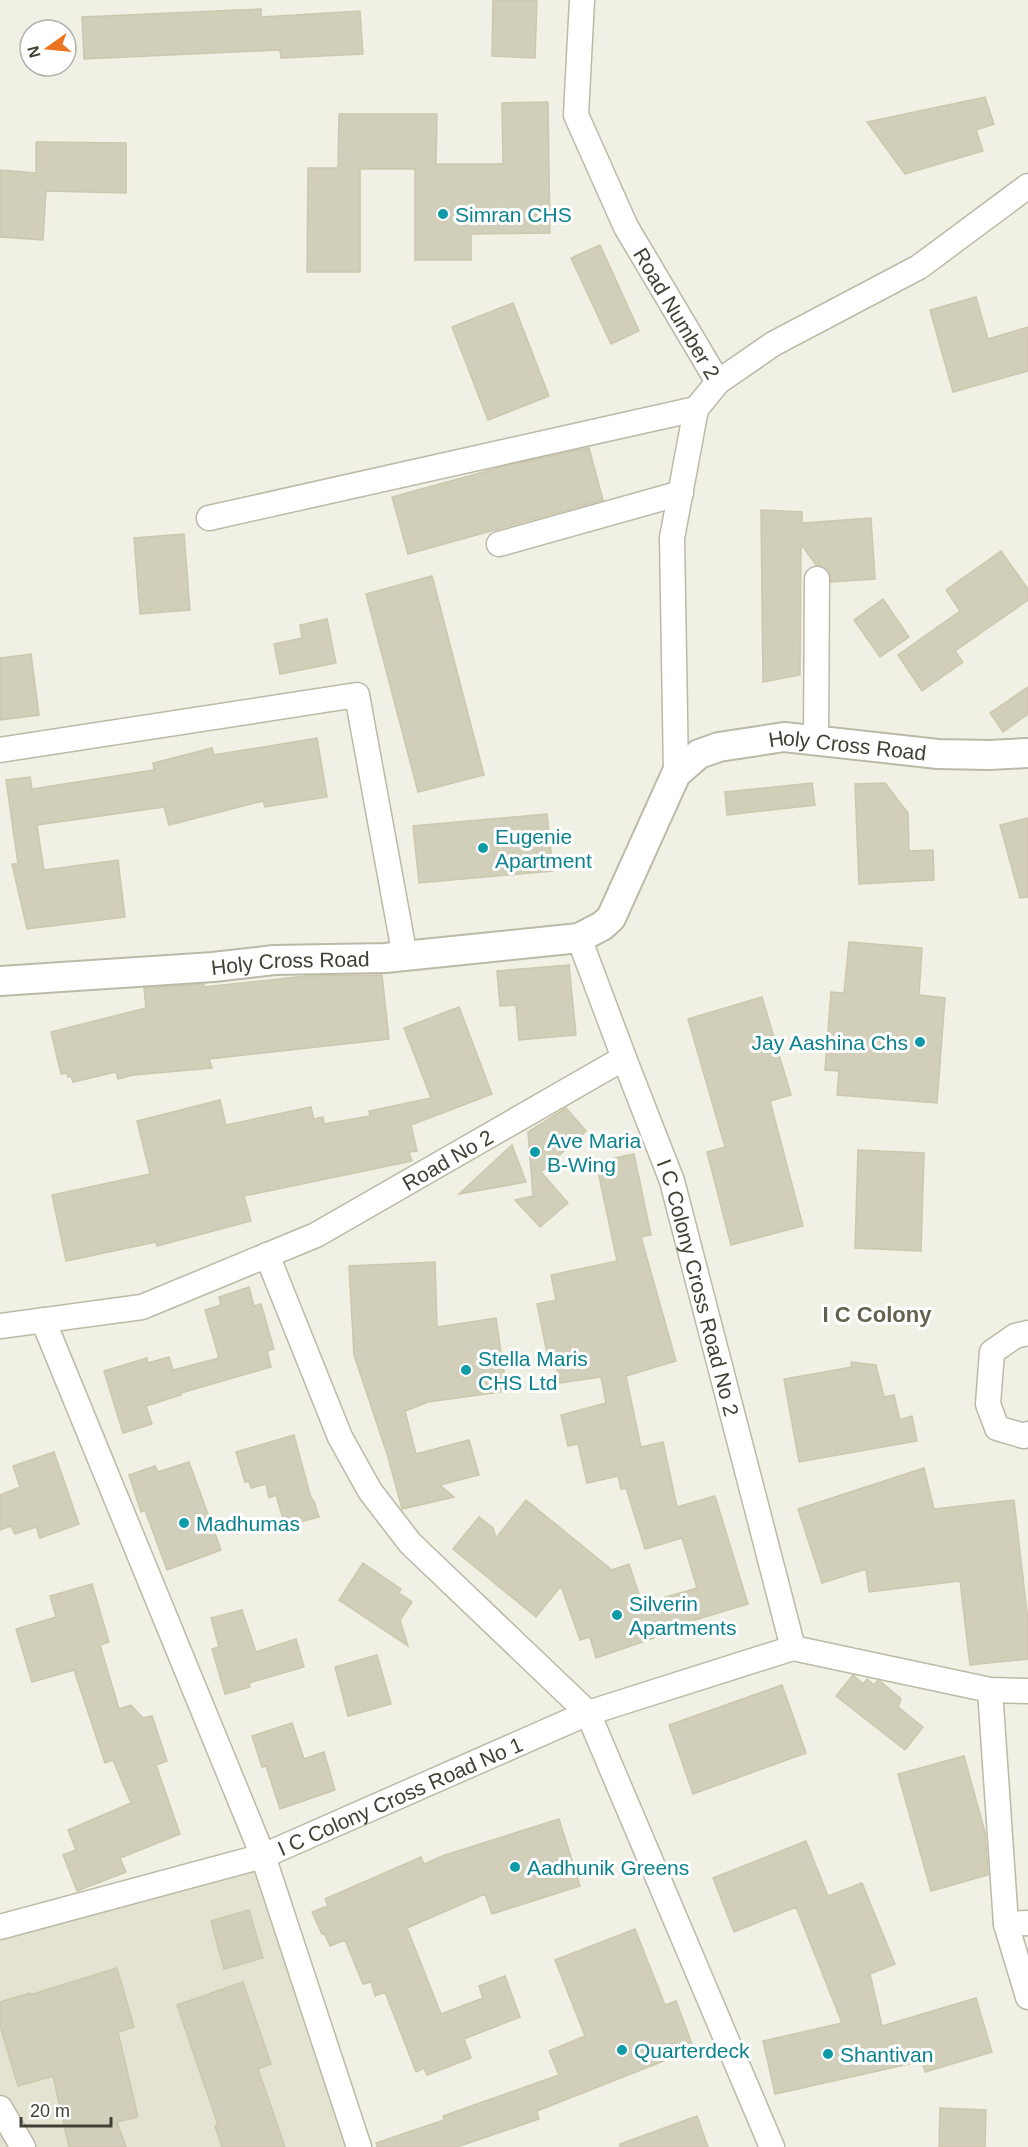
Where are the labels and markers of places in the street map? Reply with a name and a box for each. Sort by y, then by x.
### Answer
place label: Simran CHS [455,203,572,226]
marker: Simran CHS [436,207,450,221]
place label: Eugenie Apartment [495,825,592,872]
marker: Eugenie Apartment [476,841,490,855]
place label: Jay Aashina Chs [752,1031,908,1054]
marker: Jay Aashina Chs [913,1035,927,1049]
place label: Ave Maria B-Wing [547,1129,641,1176]
marker: Ave Maria B-Wing [528,1145,542,1159]
place label: Stella Maris CHS Ltd [478,1347,588,1394]
marker: Stella Maris CHS Ltd [459,1363,473,1377]
place label: Madhumas [196,1512,300,1535]
marker: Madhumas [177,1516,191,1530]
place label: Silverin Apartments [629,1592,736,1639]
marker: Silverin Apartments [610,1608,624,1622]
place label: Aadhunik Greens [527,1856,689,1879]
marker: Aadhunik Greens [508,1860,522,1874]
place label: Quarterdeck [634,2039,750,2062]
marker: Quarterdeck [615,2043,629,2057]
place label: Shantivan [840,2043,933,2066]
marker: Shantivan [821,2047,835,2061]

